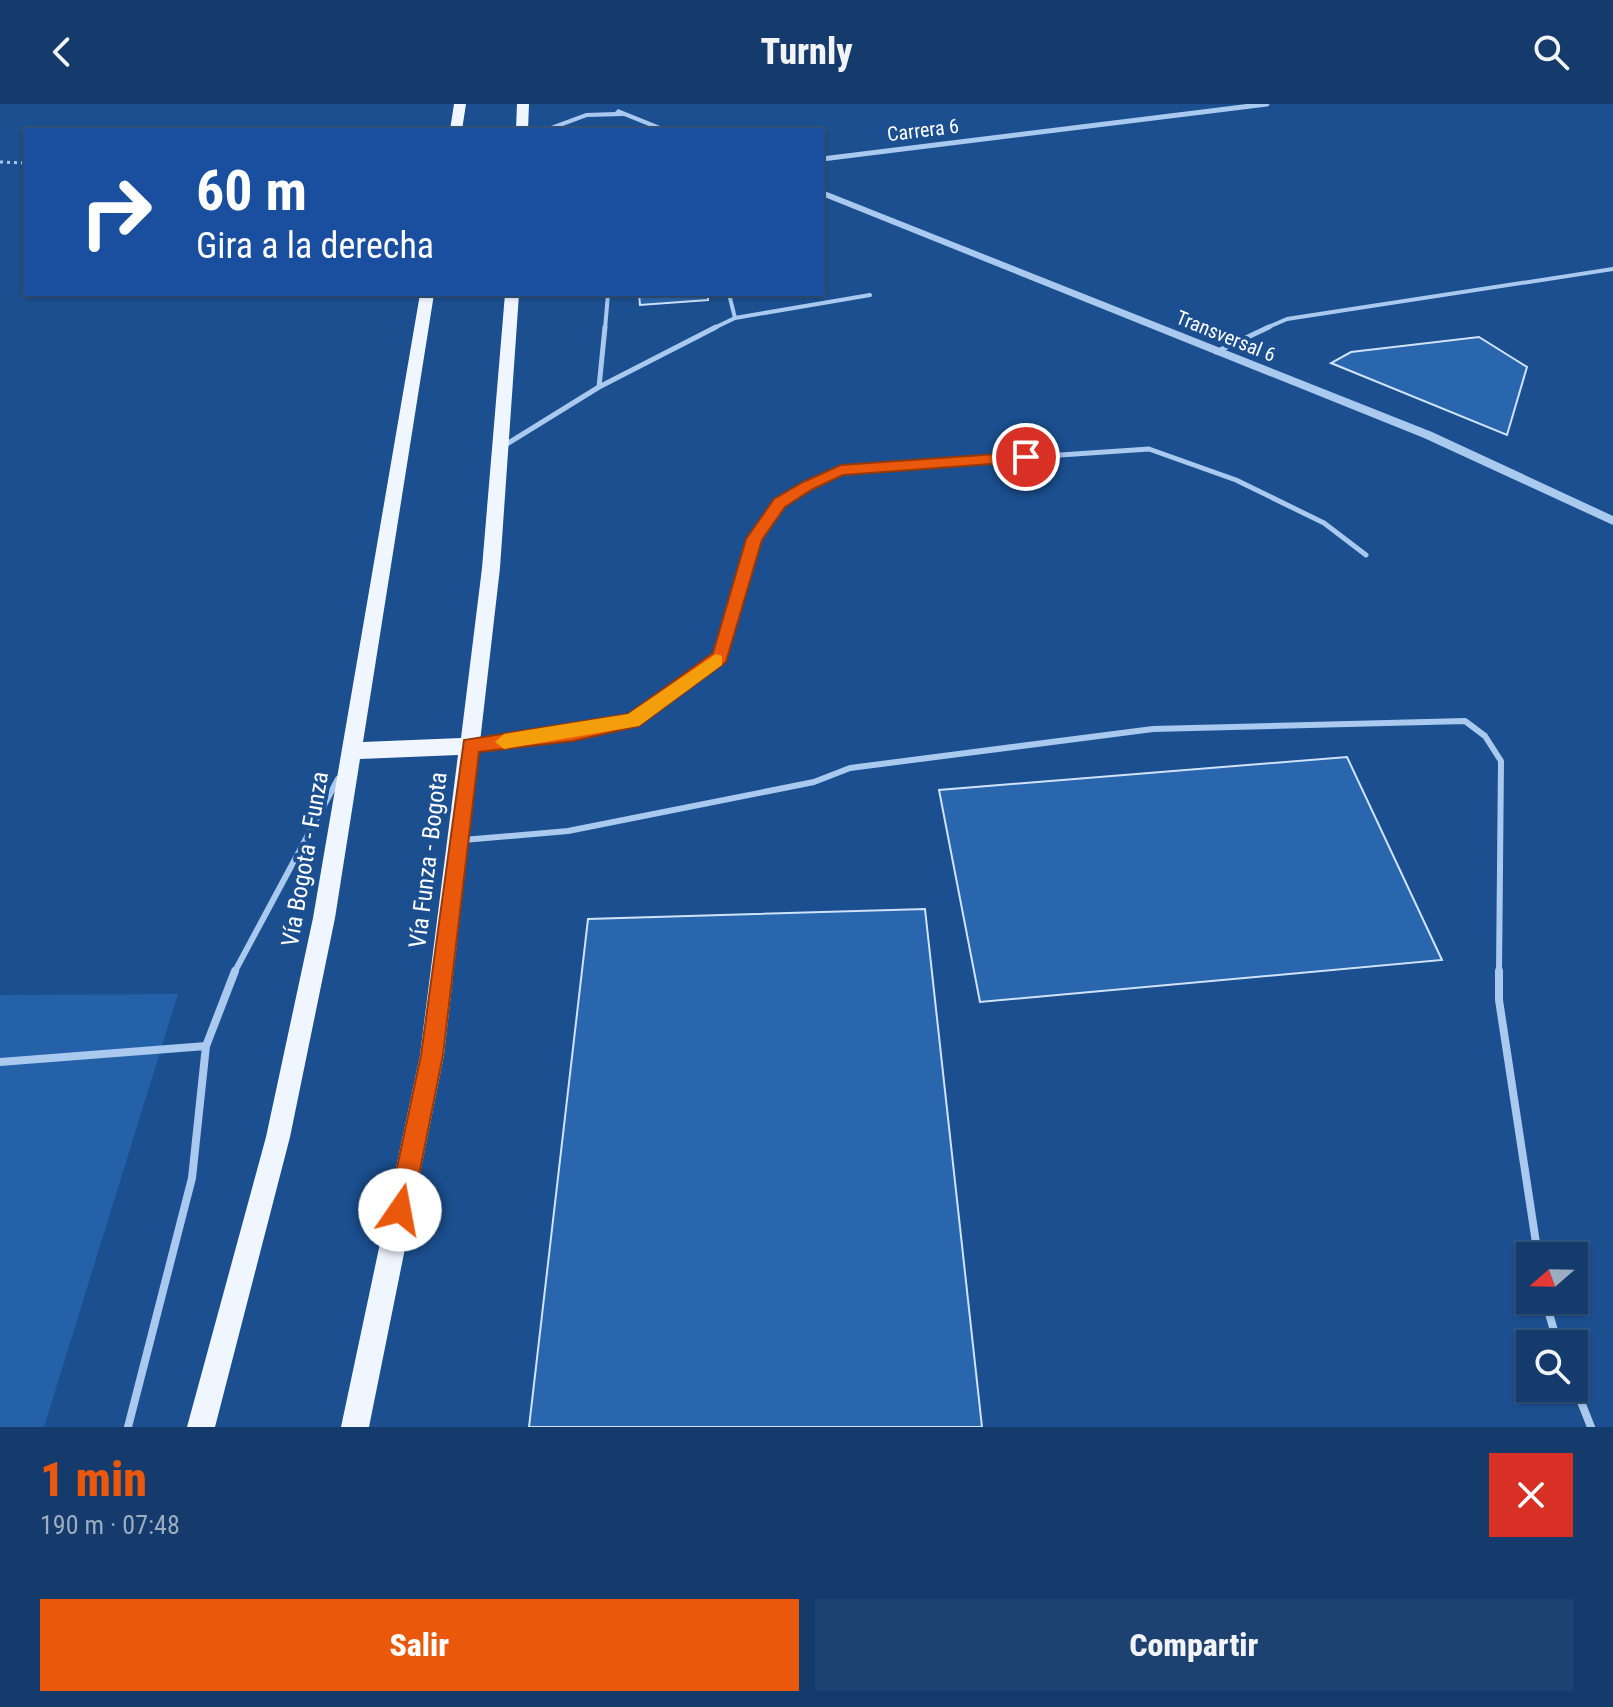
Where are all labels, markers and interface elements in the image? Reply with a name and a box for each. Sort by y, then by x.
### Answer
icon: back [40,30,84,74]
icon: search [1529,30,1573,74]
text: Turnly [761,31,852,73]
street label: Carrera 6 [886,114,960,146]
text: 60 m [196,158,307,224]
icon: right [64,160,168,264]
text: Gira a la derecha [196,225,434,267]
street label: Transversal 6 [1173,305,1279,367]
pin [992,423,1060,491]
icon: arrive [1004,435,1048,479]
street label: Vía Bogota - Funza [276,769,334,949]
street label: Vía Funza - Bogota [403,770,453,950]
position arrow [358,1168,442,1252]
north arrow [1516,1242,1588,1314]
map controls [1516,1242,1588,1402]
button: search [1516,1330,1588,1402]
text: 1 min [40,1451,147,1508]
button: close [1489,1453,1573,1537]
text: 190 m · 07:48 [40,1510,180,1540]
button: Salir [40,1599,799,1691]
button: Compartir [815,1599,1573,1691]

